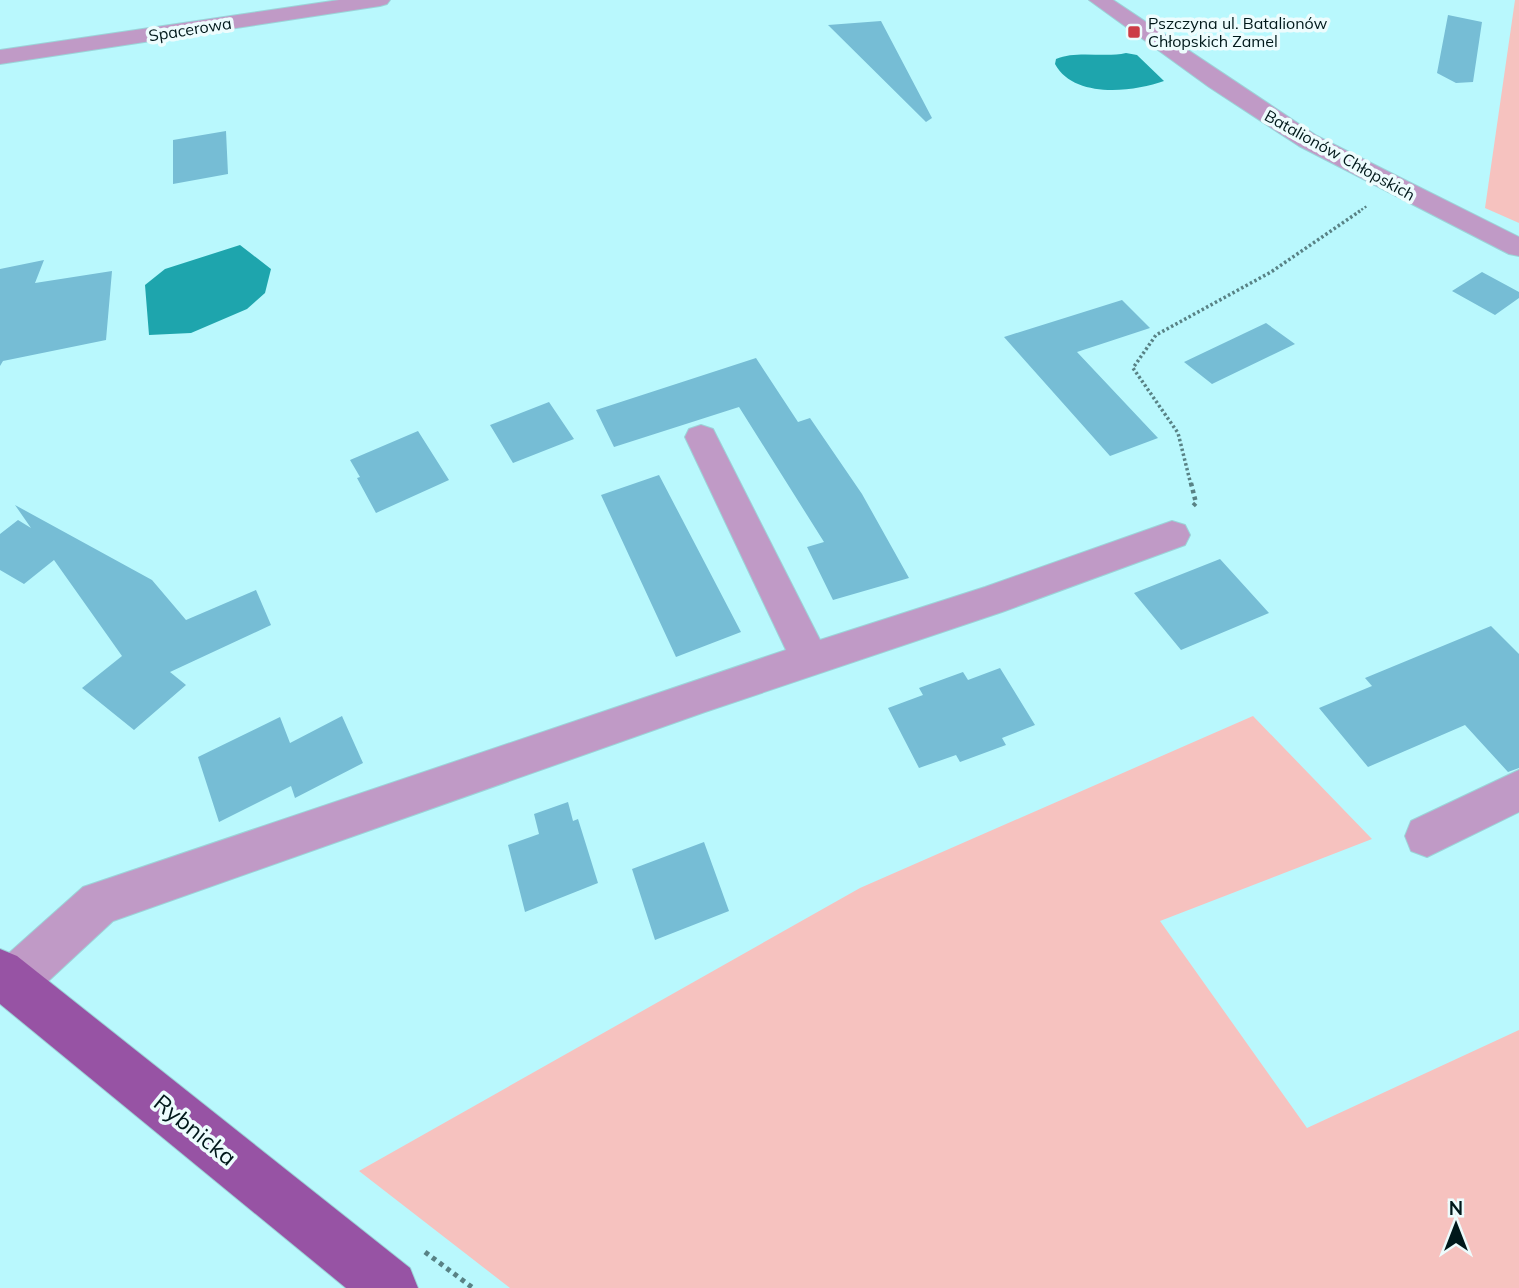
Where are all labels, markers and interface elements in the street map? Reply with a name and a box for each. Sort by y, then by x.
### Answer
street label: Spacerowa [147,13,233,45]
place label: Pszczyna ul. Batalionów Chłopskich Zamel [1148,13,1328,51]
marker: Pszczyna ul. Batalionów Chłopskich Zamel [1126,24,1142,40]
street label: Batalionów Chłopskich [1261,105,1419,205]
street label: Rybnicka [148,1088,242,1172]
north arrow [1421,1190,1491,1260]
text: N [1449,1196,1463,1220]

